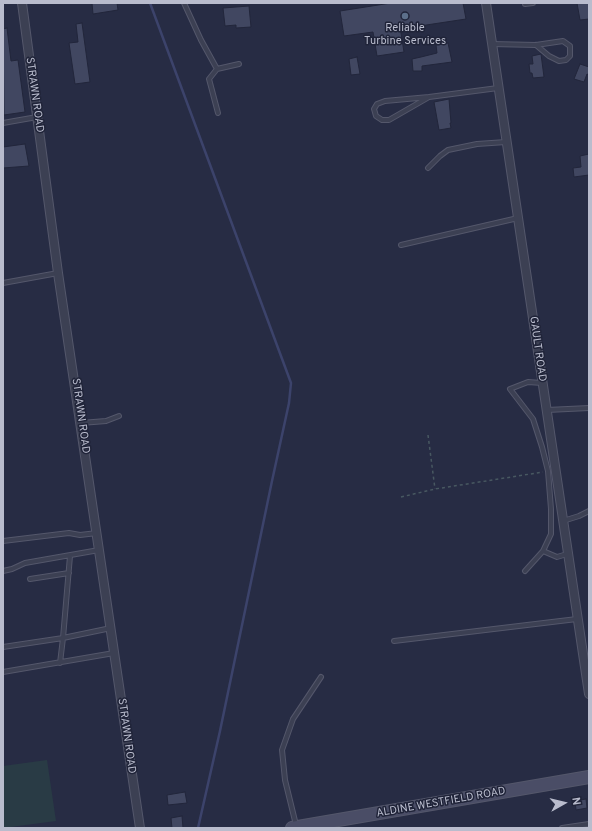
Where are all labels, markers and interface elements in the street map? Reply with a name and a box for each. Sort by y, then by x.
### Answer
marker: Reliable Turbine Services [400,11,410,21]
place label: Reliable Turbine Services [364,22,446,48]
street label: STRAWN ROAD [22,57,46,133]
street label: GAULT ROAD [526,315,548,383]
street label: STRAWN ROAD [68,378,92,454]
street label: STRAWN ROAD [114,698,138,774]
north arrow [544,783,584,823]
street label: ALDINE WESTFIELD ROAD [375,785,507,821]
text: N [568,796,583,806]

